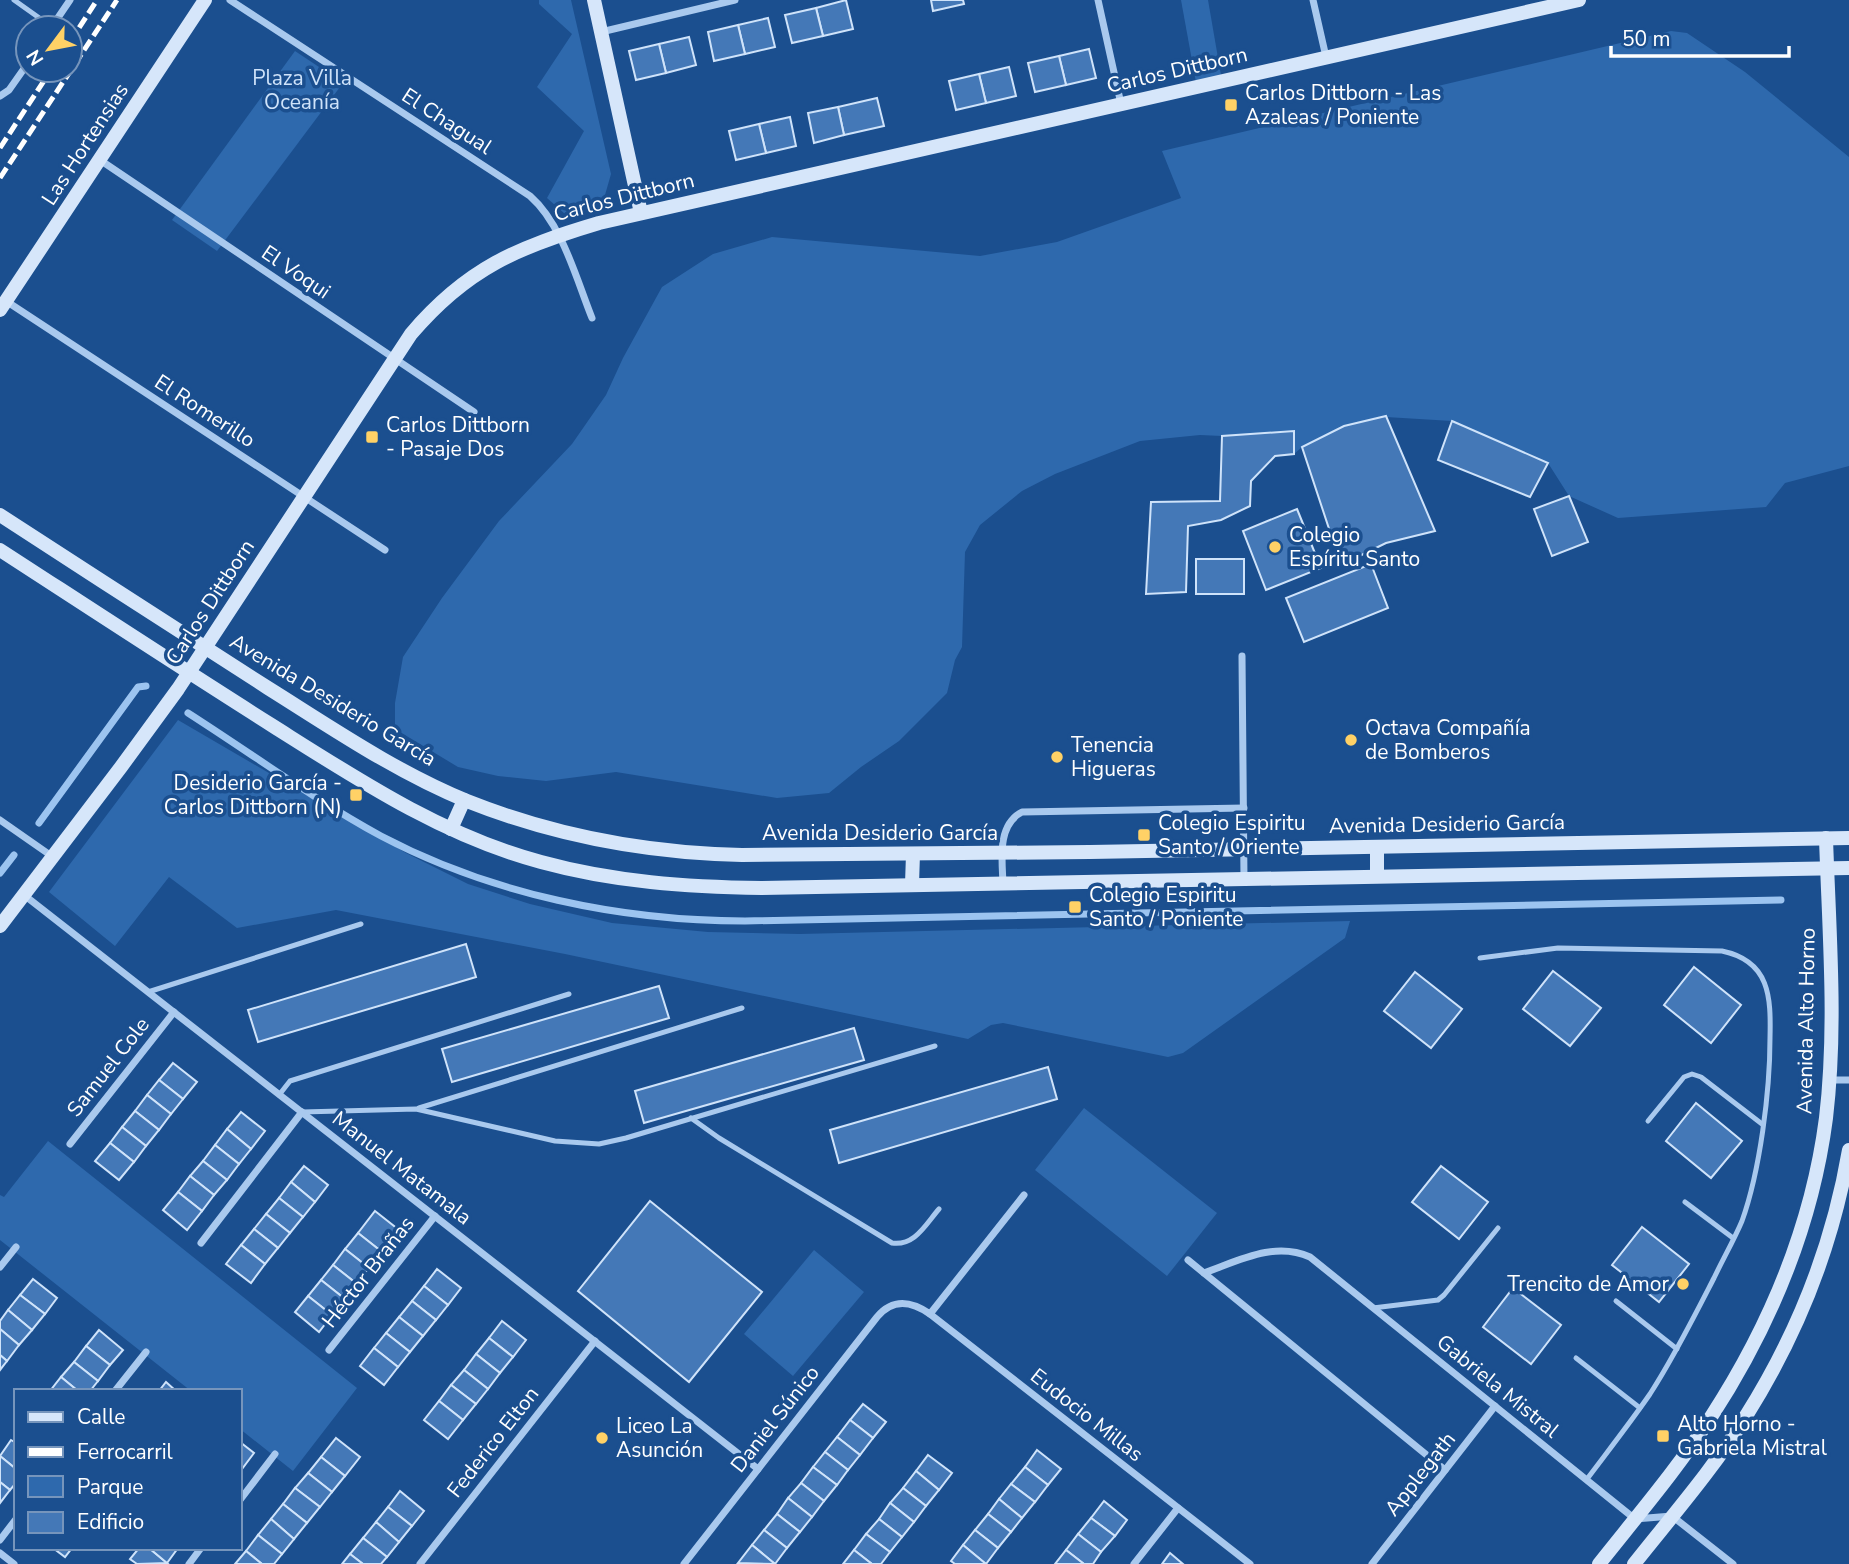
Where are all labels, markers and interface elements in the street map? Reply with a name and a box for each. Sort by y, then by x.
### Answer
north arrow [14,14,84,84]
scale bar [1611,14,1790,58]
text: 50 m [1622,25,1671,53]
street label: Carlos Dittborn [1104,40,1250,100]
text: N [21,45,50,70]
park label: Plaza Villa Oceanía [252,64,352,116]
street label: Las Hortensias [35,78,135,210]
place label: Carlos Dittborn - Las Azaleas / Poniente [1245,79,1441,131]
street label: El Chagual [396,81,498,161]
marker: Carlos Dittborn - Las Azaleas / Poniente [1223,97,1239,113]
street label: Carlos Dittborn [551,166,697,228]
street label: El Voqui [256,239,336,305]
street label: El Romerillo [149,368,261,454]
place label: Carlos Dittborn - Pasaje Dos [386,411,530,463]
marker: Carlos Dittborn - Pasaje Dos [364,429,380,445]
place label: Colegio Espíritu Santo [1289,521,1420,573]
street label: Carlos Dittborn [159,534,261,670]
marker: Colegio Espíritu Santo [1267,539,1283,555]
street label: Avenida Desiderio García [225,627,441,773]
place label: Octava Compañía de Bomberos [1365,714,1531,766]
place label: Tenencia Higueras [1071,731,1156,783]
marker: Octava Compañía de Bomberos [1343,732,1359,748]
marker: Tenencia Higueras [1049,749,1065,765]
place label: Desiderio García - Carlos Dittborn (N) [164,769,342,821]
marker: Desiderio García - Carlos Dittborn (N) [348,787,364,803]
street label: Avenida Desiderio García [1329,808,1565,840]
place label: Colegio Espiritu Santo / Oriente [1158,809,1305,861]
street label: Avenida Desiderio García [762,819,998,847]
marker: Colegio Espiritu Santo / Oriente [1136,827,1152,843]
place label: Colegio Espiritu Santo / Poniente [1089,881,1243,933]
marker: Colegio Espiritu Santo / Poniente [1067,899,1083,915]
street label: Avenida Alto Horno [1790,927,1822,1115]
street label: Samuel Cole [60,1012,156,1122]
street label: Manuel Matamala [327,1105,477,1231]
street label: Héctor Brañas [316,1210,420,1334]
place label: Trencito de Amor [1507,1270,1669,1298]
marker: Trencito de Amor [1675,1276,1691,1292]
street label: Gabriela Mistral [1431,1328,1566,1445]
street label: Daniel Súnico [724,1360,826,1478]
street label: Eudocio Millas [1025,1362,1149,1468]
street label: Federico Elton [441,1381,545,1503]
legend [14,1389,242,1550]
text: Calle [77,1403,125,1431]
place label: Alto Horno - Gabriela Mistral [1677,1410,1828,1462]
place label: Liceo La Asunción [616,1412,703,1464]
street label: Applegath [1378,1426,1462,1522]
marker: Alto Horno - Gabriela Mistral [1655,1428,1671,1444]
marker: Liceo La Asunción [594,1430,610,1446]
text: Ferrocarril [77,1438,174,1466]
text: Parque [77,1473,144,1501]
text: Edificio [77,1508,144,1536]

